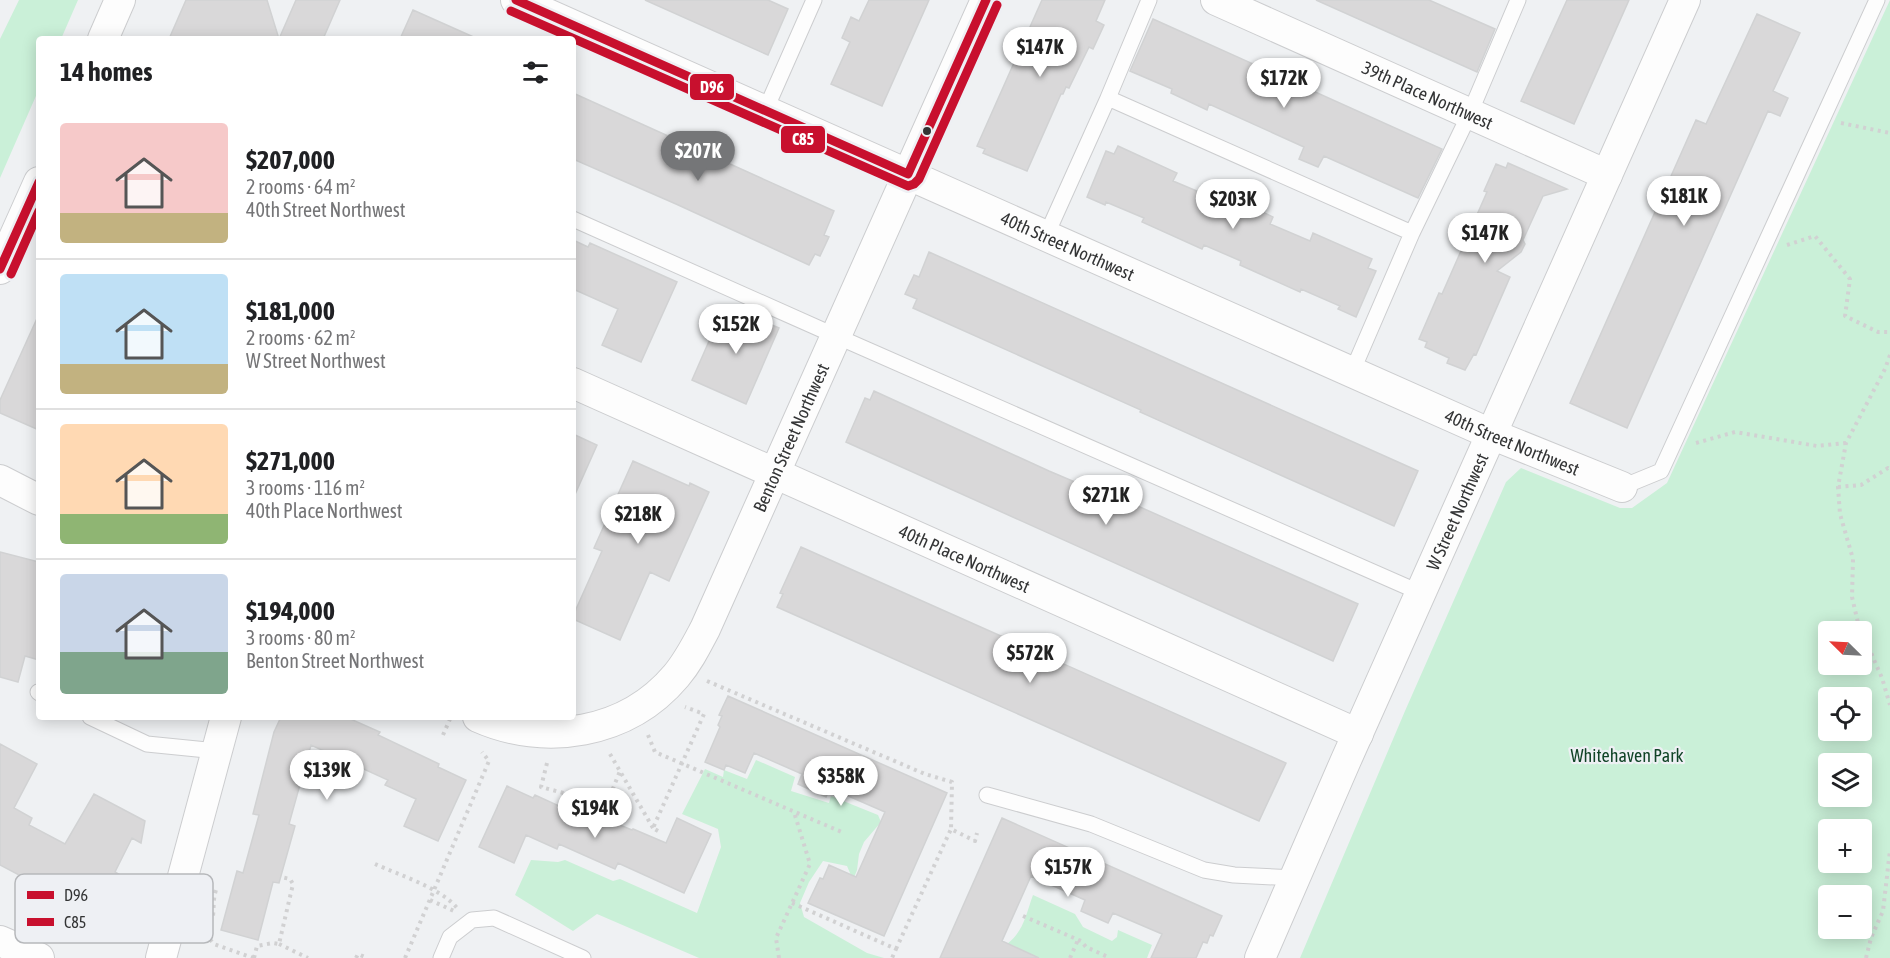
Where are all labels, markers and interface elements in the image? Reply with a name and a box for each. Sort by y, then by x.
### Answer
pin: $147K [998,27,1082,78]
text: $147K [1017,35,1063,58]
icon: filters [519,56,552,89]
street label: 39th Place Northwest [1359,56,1496,133]
text: 14 homes [60,57,153,87]
pin: $172K [1242,58,1326,109]
text: $172K [1261,66,1307,89]
line badge: D96 [689,73,735,101]
text: D96 [700,78,724,96]
line badge: C85 [780,125,826,154]
unlabelled marker [921,125,933,137]
text: C85 [792,130,815,148]
pin: $207K [656,131,740,182]
text: $207K [675,139,721,162]
text: $207,000 [246,145,335,175]
icon: home [108,147,180,219]
text: 2 rooms · 64 m² [246,175,356,198]
pin: $181K [1642,176,1726,227]
pin: $203K [1191,179,1275,230]
text: $181K [1661,184,1707,207]
text: $203K [1210,187,1256,210]
text: 40th Street Northwest [246,198,406,221]
street label: 40th Street Northwest [998,207,1138,284]
pin: $147K [1443,213,1527,264]
text: $147K [1462,221,1508,244]
text: $181,000 [246,296,335,326]
icon: home [108,298,180,370]
pin: $152K [694,304,778,355]
text: $152K [713,312,759,335]
text: 2 rooms · 62 m² [246,326,356,349]
text: W Street Northwest [246,349,386,372]
street label: Benton Street Northwest [748,360,833,515]
street label: 40th Street Northwest [1442,404,1583,479]
text: $271,000 [246,446,335,476]
icon: home [108,448,180,520]
street label: W Street Northwest [1422,450,1492,573]
pin: $271K [1064,475,1148,526]
text: 3 rooms · 116 m² [246,476,365,499]
text: $271K [1083,483,1129,506]
pin: $218K [596,494,680,545]
text: 40th Place Northwest [246,499,403,522]
text: $218K [615,502,661,525]
street label: 40th Place Northwest [896,520,1033,596]
text: $194,000 [246,596,335,626]
icon: home [108,598,180,670]
north arrow [1818,621,1872,675]
map controls [1818,621,1872,939]
text: 3 rooms · 80 m² [246,626,356,649]
pin: $572K [988,633,1072,684]
text: $572K [1007,641,1053,664]
text: Benton Street Northwest [246,649,424,672]
button: locate [1818,687,1872,741]
park label: Whitehaven Park [1571,745,1684,766]
pin: $139K [285,750,369,801]
button: layers [1818,753,1872,807]
pin: $358K [799,756,883,807]
text: $139K [304,758,350,781]
text: $358K [818,764,864,787]
pin: $194K [553,788,637,839]
text: $194K [572,796,618,819]
button: + [1818,819,1872,873]
pin: $157K [1026,847,1110,898]
text: $157K [1045,855,1091,878]
legend [15,874,213,943]
button: − [1818,885,1872,939]
text: D96 [64,886,88,904]
text: C85 [64,913,86,931]

